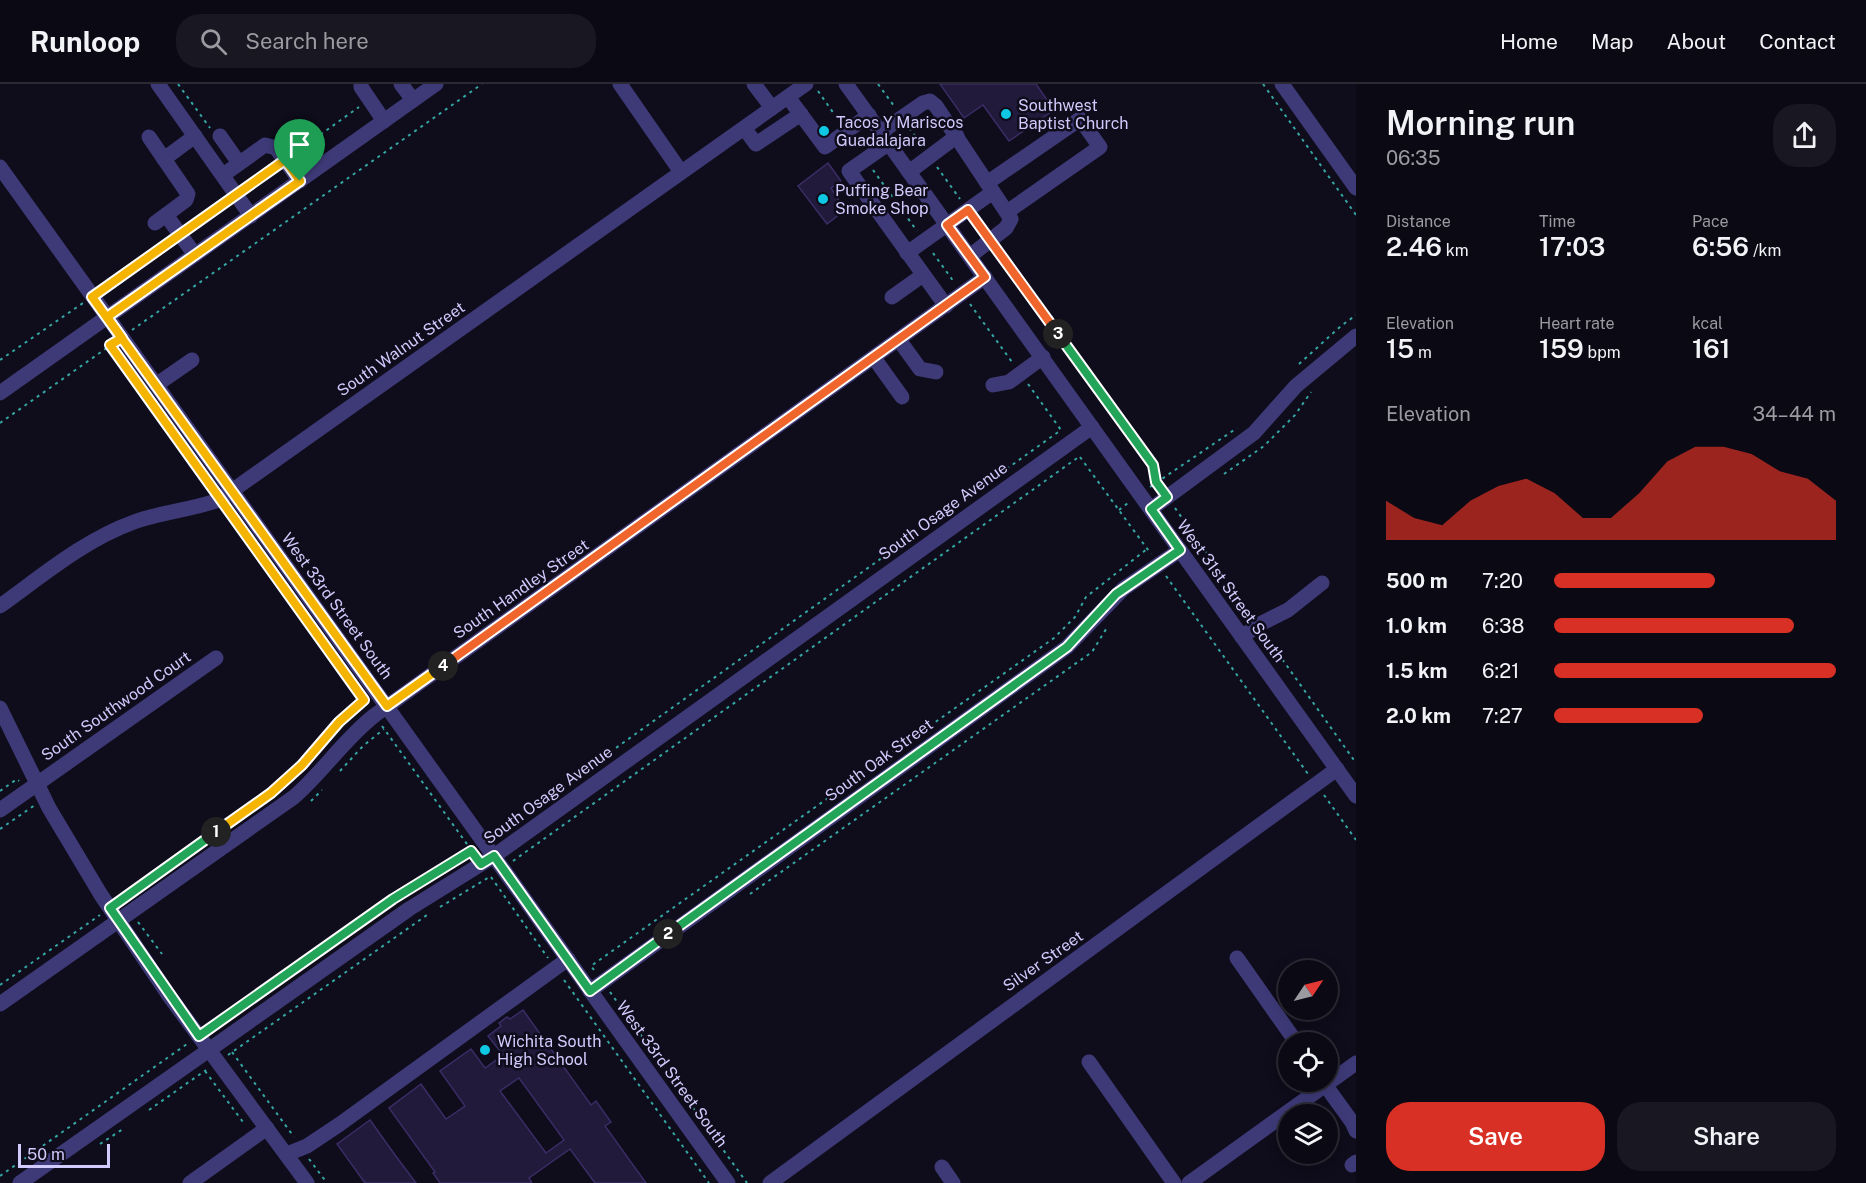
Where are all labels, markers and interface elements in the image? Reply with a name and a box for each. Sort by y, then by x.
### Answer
search box [176,14,596,68]
text: Runloop [30,25,140,58]
icon: search [197,25,230,58]
text: Search here [245,28,369,54]
text: Home [1500,29,1558,54]
text: Map [1591,29,1634,54]
text: About [1667,29,1726,54]
text: Contact [1759,29,1836,54]
place label: Southwest Baptist Church [1018,96,1129,133]
text: Morning run [1386,104,1575,142]
button: share [1773,104,1836,167]
marker: Southwest Baptist Church [999,107,1013,121]
place label: Tacos Y Mariscos Guadalajara [836,113,963,150]
pin [274,119,325,181]
marker: Tacos Y Mariscos Guadalajara [817,124,831,138]
icon: arrive [283,128,316,161]
text: 06:35 [1386,146,1440,170]
place label: Puffing Bear Smoke Shop [835,181,929,218]
marker: Puffing Bear Smoke Shop [816,192,830,206]
text: Distance [1386,212,1451,231]
text: Time [1539,212,1575,231]
text: Pace [1692,212,1729,231]
text: 2.46 [1386,231,1442,262]
text: 17:03 [1539,231,1605,262]
text: 6:56 [1692,231,1749,262]
text: km [1442,241,1469,260]
text: /km [1749,241,1781,260]
street label: South Walnut Street [333,298,469,400]
text: Elevation [1386,314,1454,333]
text: Heart rate [1539,314,1615,333]
text: kcal [1692,314,1723,333]
pin: 3 [1043,319,1073,349]
text: 3 [1053,324,1063,343]
text: 15 [1386,333,1414,364]
text: 159 [1539,333,1584,364]
text: 161 [1692,333,1730,364]
text: m [1414,343,1432,362]
text: bpm [1584,343,1621,362]
text: Elevation [1386,402,1471,426]
text: 34–44 m [1752,402,1836,426]
street label: South Osage Avenue [875,458,1011,564]
street label: West 31st Street South [1173,516,1289,666]
street label: West 33rd Street South [278,529,396,683]
street label: South Handley Street [450,535,592,643]
text: 500 m [1386,569,1448,593]
text: 7:20 [1482,569,1523,593]
text: 1.0 km [1386,614,1447,638]
text: 6:38 [1482,614,1524,638]
street label: South Southwood Court [38,647,194,765]
pin: 4 [428,651,458,681]
text: 4 [438,656,448,675]
text: 1.5 km [1386,659,1447,683]
text: 6:21 [1482,659,1519,683]
text: 2.0 km [1386,704,1451,728]
text: 7:27 [1482,704,1523,728]
street label: South Oak Street [821,715,937,805]
street label: South Osage Avenue [480,742,616,848]
pin: 1 [201,817,231,847]
text: 1 [213,822,219,841]
pin: 2 [653,919,683,949]
text: 2 [663,924,673,943]
street label: Silver Street [999,926,1087,996]
north arrow [1278,960,1338,1020]
map controls [1278,960,1338,1164]
street label: West 33rd Street South [613,997,731,1151]
place label: Wichita South High School [497,1032,601,1069]
button: locate [1278,1032,1338,1092]
marker: Wichita South High School [478,1043,492,1057]
button: Save [1386,1102,1605,1171]
button: Share [1617,1102,1836,1171]
button: layers [1278,1104,1338,1164]
scale bar [18,1141,110,1168]
text: 50 m [27,1145,65,1164]

